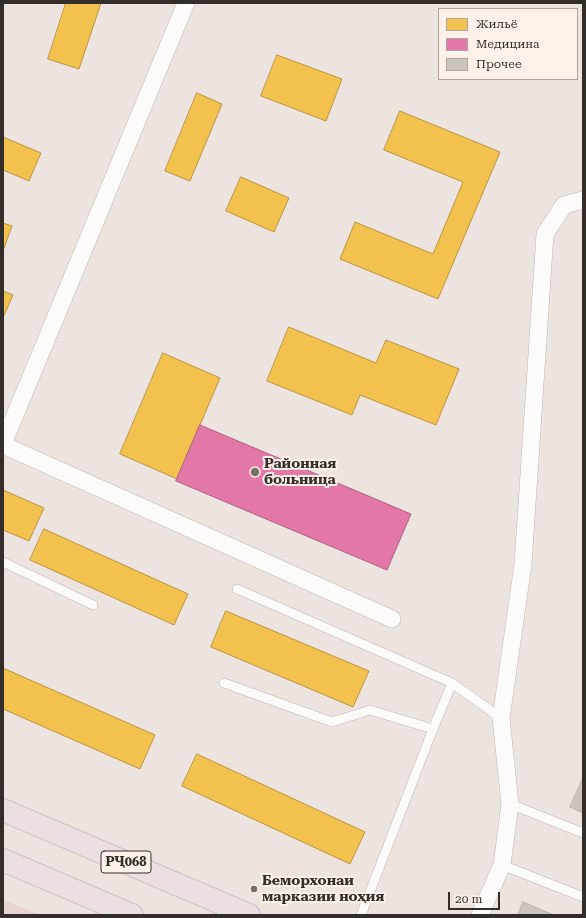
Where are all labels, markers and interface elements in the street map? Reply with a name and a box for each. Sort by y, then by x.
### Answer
legend [438,8,578,80]
text: Жильё [476,17,517,31]
text: Медицина [476,37,540,51]
text: Прочее [476,57,522,71]
place label: Районная больница [264,456,336,488]
marker: Районная больница [249,466,261,478]
road number: РҶ068 [101,851,151,873]
place label: Беморхонаи марказии ноҳия [262,873,384,906]
marker: Беморхонаи марказии ноҳия [249,884,259,894]
scale bar [450,884,502,910]
text: 20 m [455,892,482,906]

